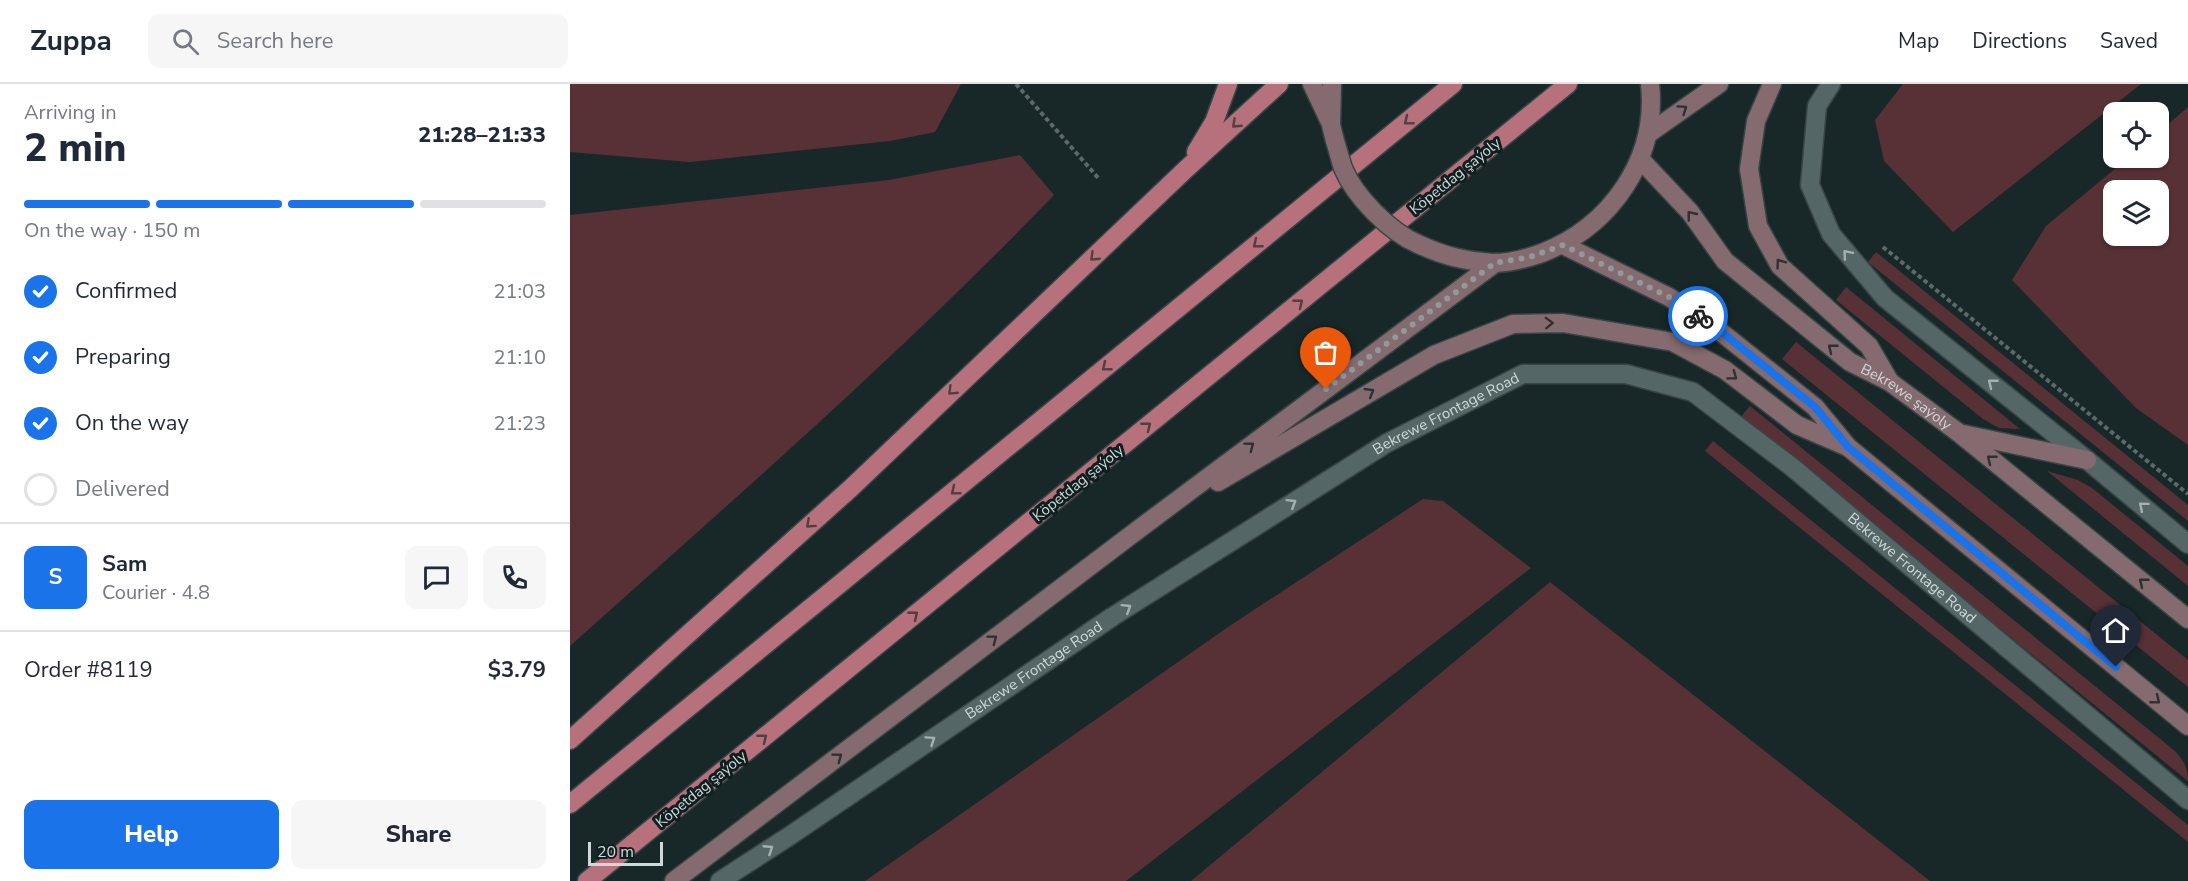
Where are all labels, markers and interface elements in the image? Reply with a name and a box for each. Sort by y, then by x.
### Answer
search box [148,14,568,68]
text: Zuppa [30,22,112,60]
icon: search [169,25,202,58]
text: Search here [217,26,333,56]
text: Map [1898,27,1939,55]
text: Directions [1972,27,2067,55]
text: Saved [2100,27,2158,55]
text: Arriving in [24,99,117,126]
map controls [2103,102,2169,246]
button: locate [2103,102,2169,168]
one-way arrow [1677,105,1688,116]
one-way arrow [1404,114,1415,125]
one-way arrow [1232,116,1243,127]
text: 21:28–21:33 [418,120,546,150]
text: 2 min [24,122,127,175]
street label: Köpetdag şaýoly [1405,133,1505,219]
button: layers [2103,180,2169,246]
one-way arrow [1688,211,1699,222]
text: On the way · 150 m [24,217,200,244]
one-way arrow [1253,237,1264,248]
one-way arrow [1090,250,1100,261]
one-way arrow [1843,250,1854,261]
one-way arrow [1776,259,1787,270]
icon: check [24,275,57,308]
text: Confirmed [75,276,177,306]
text: 21:03 [493,278,546,305]
courier [1668,286,1728,346]
one-way arrow [1292,300,1303,311]
icon: bike [1682,300,1715,333]
one-way arrow [1544,317,1553,329]
pin [1300,327,1351,389]
icon: bag [1309,336,1342,369]
icon: check [24,341,57,374]
text: Preparing [75,342,171,372]
text: 21:10 [493,344,546,371]
one-way arrow [1828,344,1839,355]
street label: Bekrewe şaýoly [1857,359,1956,435]
one-way arrow [1102,360,1113,371]
street label: Bekrewe Frontage Road [1369,368,1523,460]
one-way arrow [1726,369,1737,380]
one-way arrow [1987,380,1998,391]
one-way arrow [949,384,959,395]
one-way arrow [1364,388,1374,400]
icon: check [24,407,57,440]
text: On the way [75,408,189,438]
text: 21:23 [493,410,546,437]
one-way arrow [1140,422,1151,433]
street label: Köpetdag şaýoly [1028,440,1128,526]
one-way arrow [1243,442,1254,453]
one-way arrow [1987,456,1998,467]
text: Delivered [75,474,170,504]
one-way arrow [951,483,962,494]
one-way arrow [1286,499,1296,511]
one-way arrow [2139,502,2150,513]
street label: Bekrewe Frontage Road [1844,508,1981,628]
one-way arrow [806,517,817,528]
button: chat [405,546,468,609]
button: phone [483,546,546,609]
text: Sam [102,549,147,579]
text: S [49,562,62,592]
text: Courier · 4.8 [102,579,210,606]
one-way arrow [2138,579,2149,590]
one-way arrow [1121,603,1131,615]
pin [2090,605,2141,667]
one-way arrow [908,612,919,623]
icon: home [2099,614,2132,647]
street label: Bekrewe Frontage Road [961,616,1106,724]
one-way arrow [987,635,998,646]
text: Order #8119 [24,655,153,685]
text: $3.79 [488,655,546,685]
one-way arrow [2149,692,2160,703]
one-way arrow [756,735,767,746]
one-way arrow [924,736,935,747]
street label: Köpetdag şaýoly [651,746,751,832]
one-way arrow [831,753,842,764]
button: Help [24,800,279,869]
button: Share [291,800,546,869]
scale bar [588,839,663,866]
text: 20 m [597,841,634,863]
one-way arrow [763,845,773,857]

